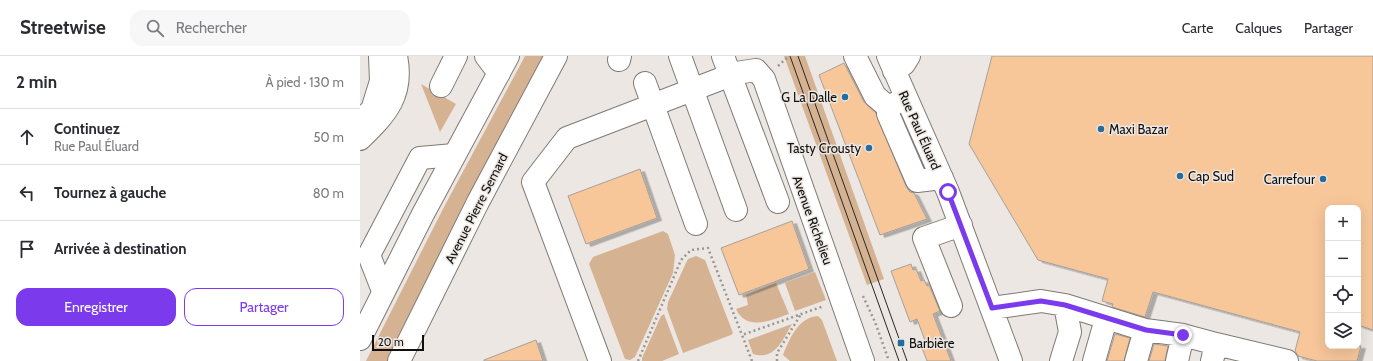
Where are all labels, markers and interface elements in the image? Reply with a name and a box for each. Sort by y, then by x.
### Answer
search box [130,10,410,46]
text: Streetwise [20,16,106,39]
icon: search [144,17,166,39]
text: Rechercher [176,19,247,37]
text: Carte [1182,19,1213,37]
text: Calques [1235,19,1282,37]
text: Partager [1304,19,1353,37]
text: 2 min [16,72,57,92]
text: À pied · 130 m [266,74,344,90]
street label: Rue Paul Éluard [895,88,945,172]
place label: G La Dalle [781,89,837,105]
marker: G La Dalle [840,92,850,102]
text: Continuez [54,120,120,138]
place label: Maxi Bazar [1109,121,1169,137]
marker: Maxi Bazar [1096,124,1106,134]
icon: ahead [16,126,38,148]
text: 50 m [314,129,344,145]
text: Rue Paul Éluard [54,138,139,154]
place label: Tasty Crousty [787,140,861,156]
marker: Tasty Crousty [864,143,874,153]
street label: Avenue Pierre Semard [441,150,511,266]
place label: Cap Sud [1188,168,1234,184]
marker: Cap Sud [1175,171,1185,181]
place label: Carrefour [1264,171,1316,187]
street label: Avenue Richelieu [789,173,837,267]
marker: Carrefour [1318,174,1328,184]
icon: left [16,182,38,204]
route start [939,183,957,201]
text: Tournez à gauche [54,184,166,202]
text: 80 m [313,185,344,201]
map controls [1325,205,1361,349]
button: + [1325,205,1361,241]
icon: arrive [16,238,38,260]
text: Arrivée à destination [54,240,186,258]
button: − [1325,241,1361,277]
button: locate [1325,277,1361,313]
button: Enregistrer [16,288,176,326]
button: Partager [184,288,344,326]
button: layers [1325,313,1361,349]
route end [1174,326,1192,344]
scale bar [372,333,424,352]
text: 20 m [378,335,404,349]
place label: Barbière [909,335,955,351]
marker: Barbière [896,338,906,348]

